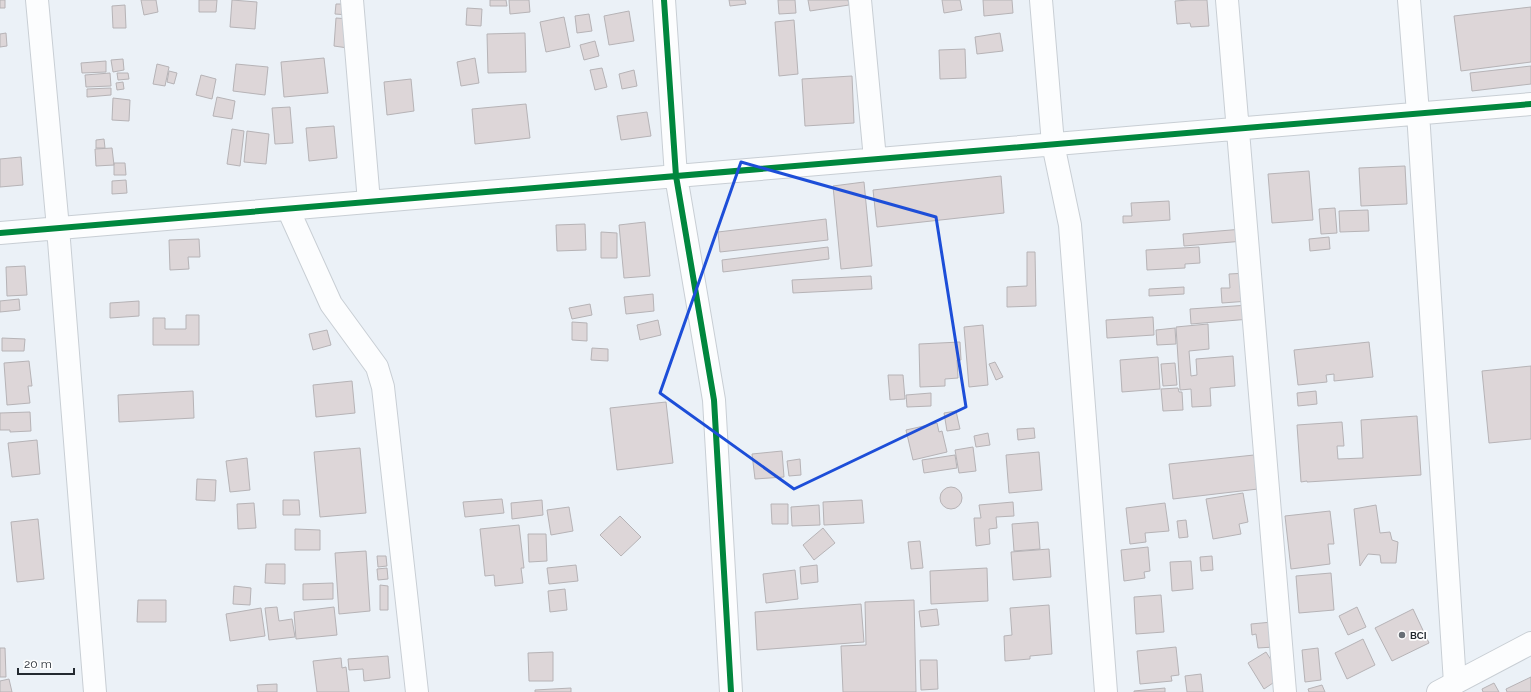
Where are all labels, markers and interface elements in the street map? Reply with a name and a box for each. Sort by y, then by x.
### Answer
marker: BCI [1397,630,1407,640]
place label: BCI [1410,630,1427,641]
scale bar [18,650,74,676]
text: 20 m [24,657,52,671]

